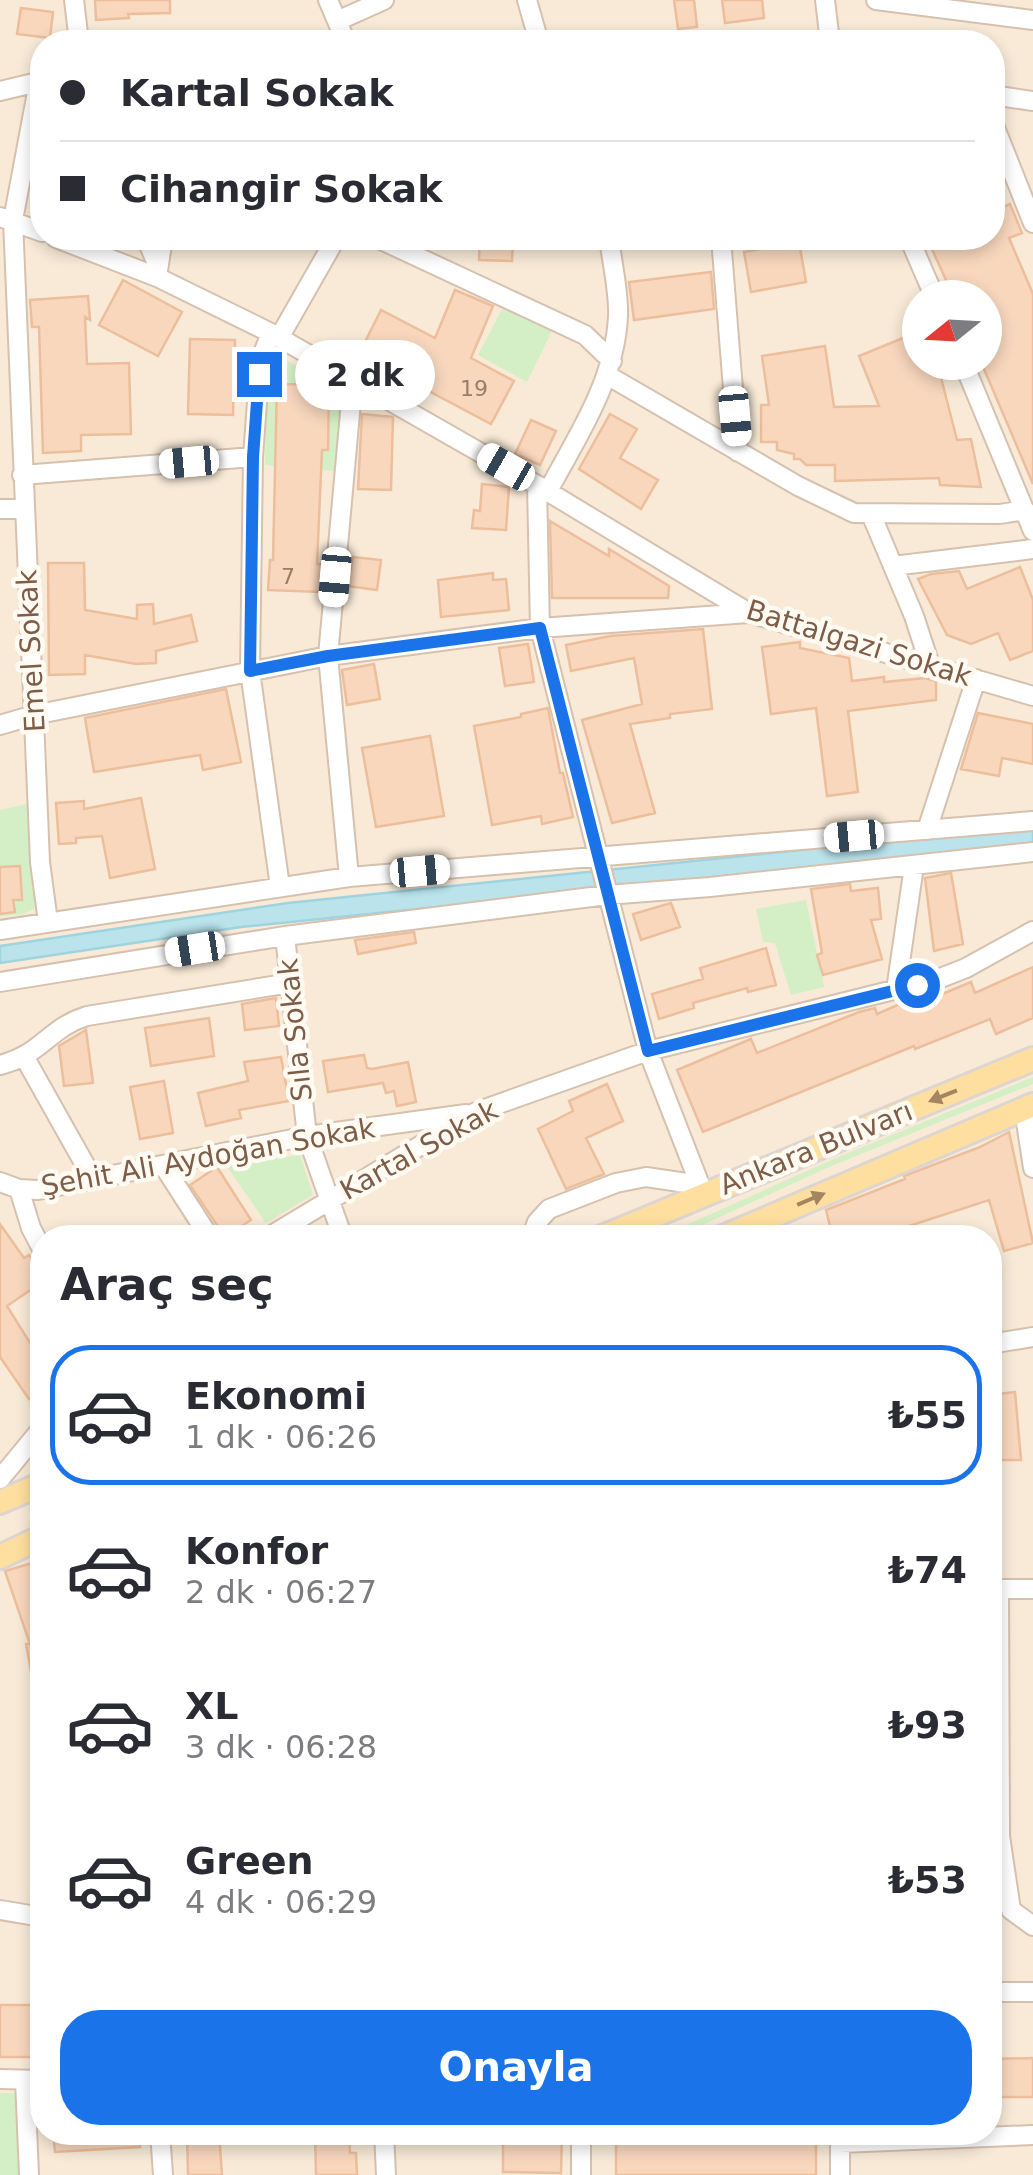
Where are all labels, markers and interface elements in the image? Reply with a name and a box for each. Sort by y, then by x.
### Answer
text: Kartal Sokak [120,71,394,115]
text: Cihangir Sokak [120,167,443,211]
north arrow [902,280,1002,380]
map controls [902,280,1002,380]
callout: 2 dk [294,339,434,409]
route end [237,352,282,397]
text: 2 dk [326,356,404,394]
house number: 19 [460,376,488,401]
car [717,385,753,447]
car [473,439,539,495]
car [158,444,220,480]
car [317,546,353,608]
house number: 7 [281,564,295,589]
street label: Emel Sokak [10,568,52,733]
street label: Battalgazi Sokak [742,593,976,693]
car [823,818,885,854]
car [389,853,451,889]
car [163,929,227,969]
street label: Sıla Sokak [271,956,319,1103]
route start [895,963,940,1008]
one-way arrow [928,1088,958,1104]
street label: Kartal Sokak [334,1093,504,1207]
street label: Ankara Bulvarı [715,1094,917,1202]
street label: Şehit Ali Aydoğan Sokak [39,1111,378,1203]
one-way arrow [796,1191,826,1207]
text: Araç seç [60,1258,274,1311]
icon: car [65,1370,155,1460]
text: Ekonomi [185,1374,367,1418]
text: ₺55 [888,1393,967,1437]
text: 1 dk · 06:26 [185,1418,377,1456]
icon: car [65,1525,155,1615]
text: Konfor [185,1529,328,1573]
text: ₺74 [888,1548,967,1592]
text: 2 dk · 06:27 [185,1573,377,1611]
icon: car [65,1680,155,1770]
text: XL [185,1684,239,1728]
text: ₺93 [888,1703,967,1747]
text: 3 dk · 06:28 [185,1728,377,1766]
icon: car [65,1835,155,1925]
text: Green [185,1839,314,1883]
text: ₺53 [888,1858,967,1902]
text: 4 dk · 06:29 [185,1883,377,1921]
button: Onayla [60,2010,972,2125]

